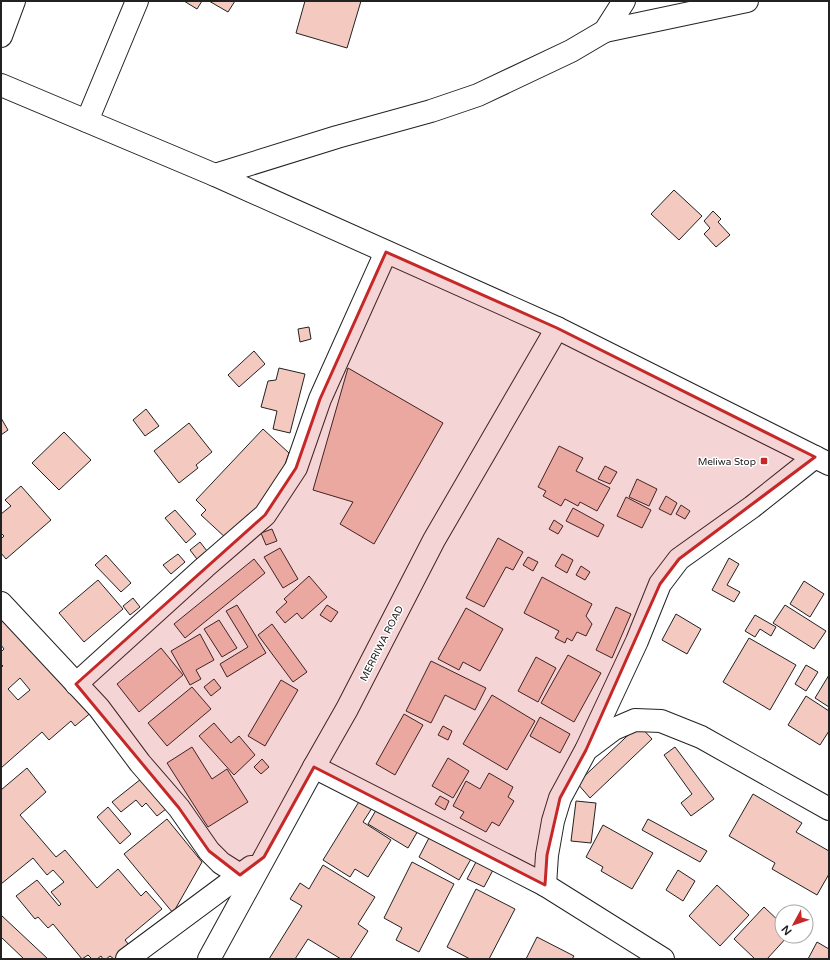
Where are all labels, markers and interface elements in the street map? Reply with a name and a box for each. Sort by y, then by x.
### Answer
place label: Meliwa Stop [698,456,756,468]
marker: Meliwa Stop [759,456,769,466]
street label: MERRIWA ROAD [358,604,406,683]
north arrow [774,904,814,944]
text: N [779,923,795,938]

